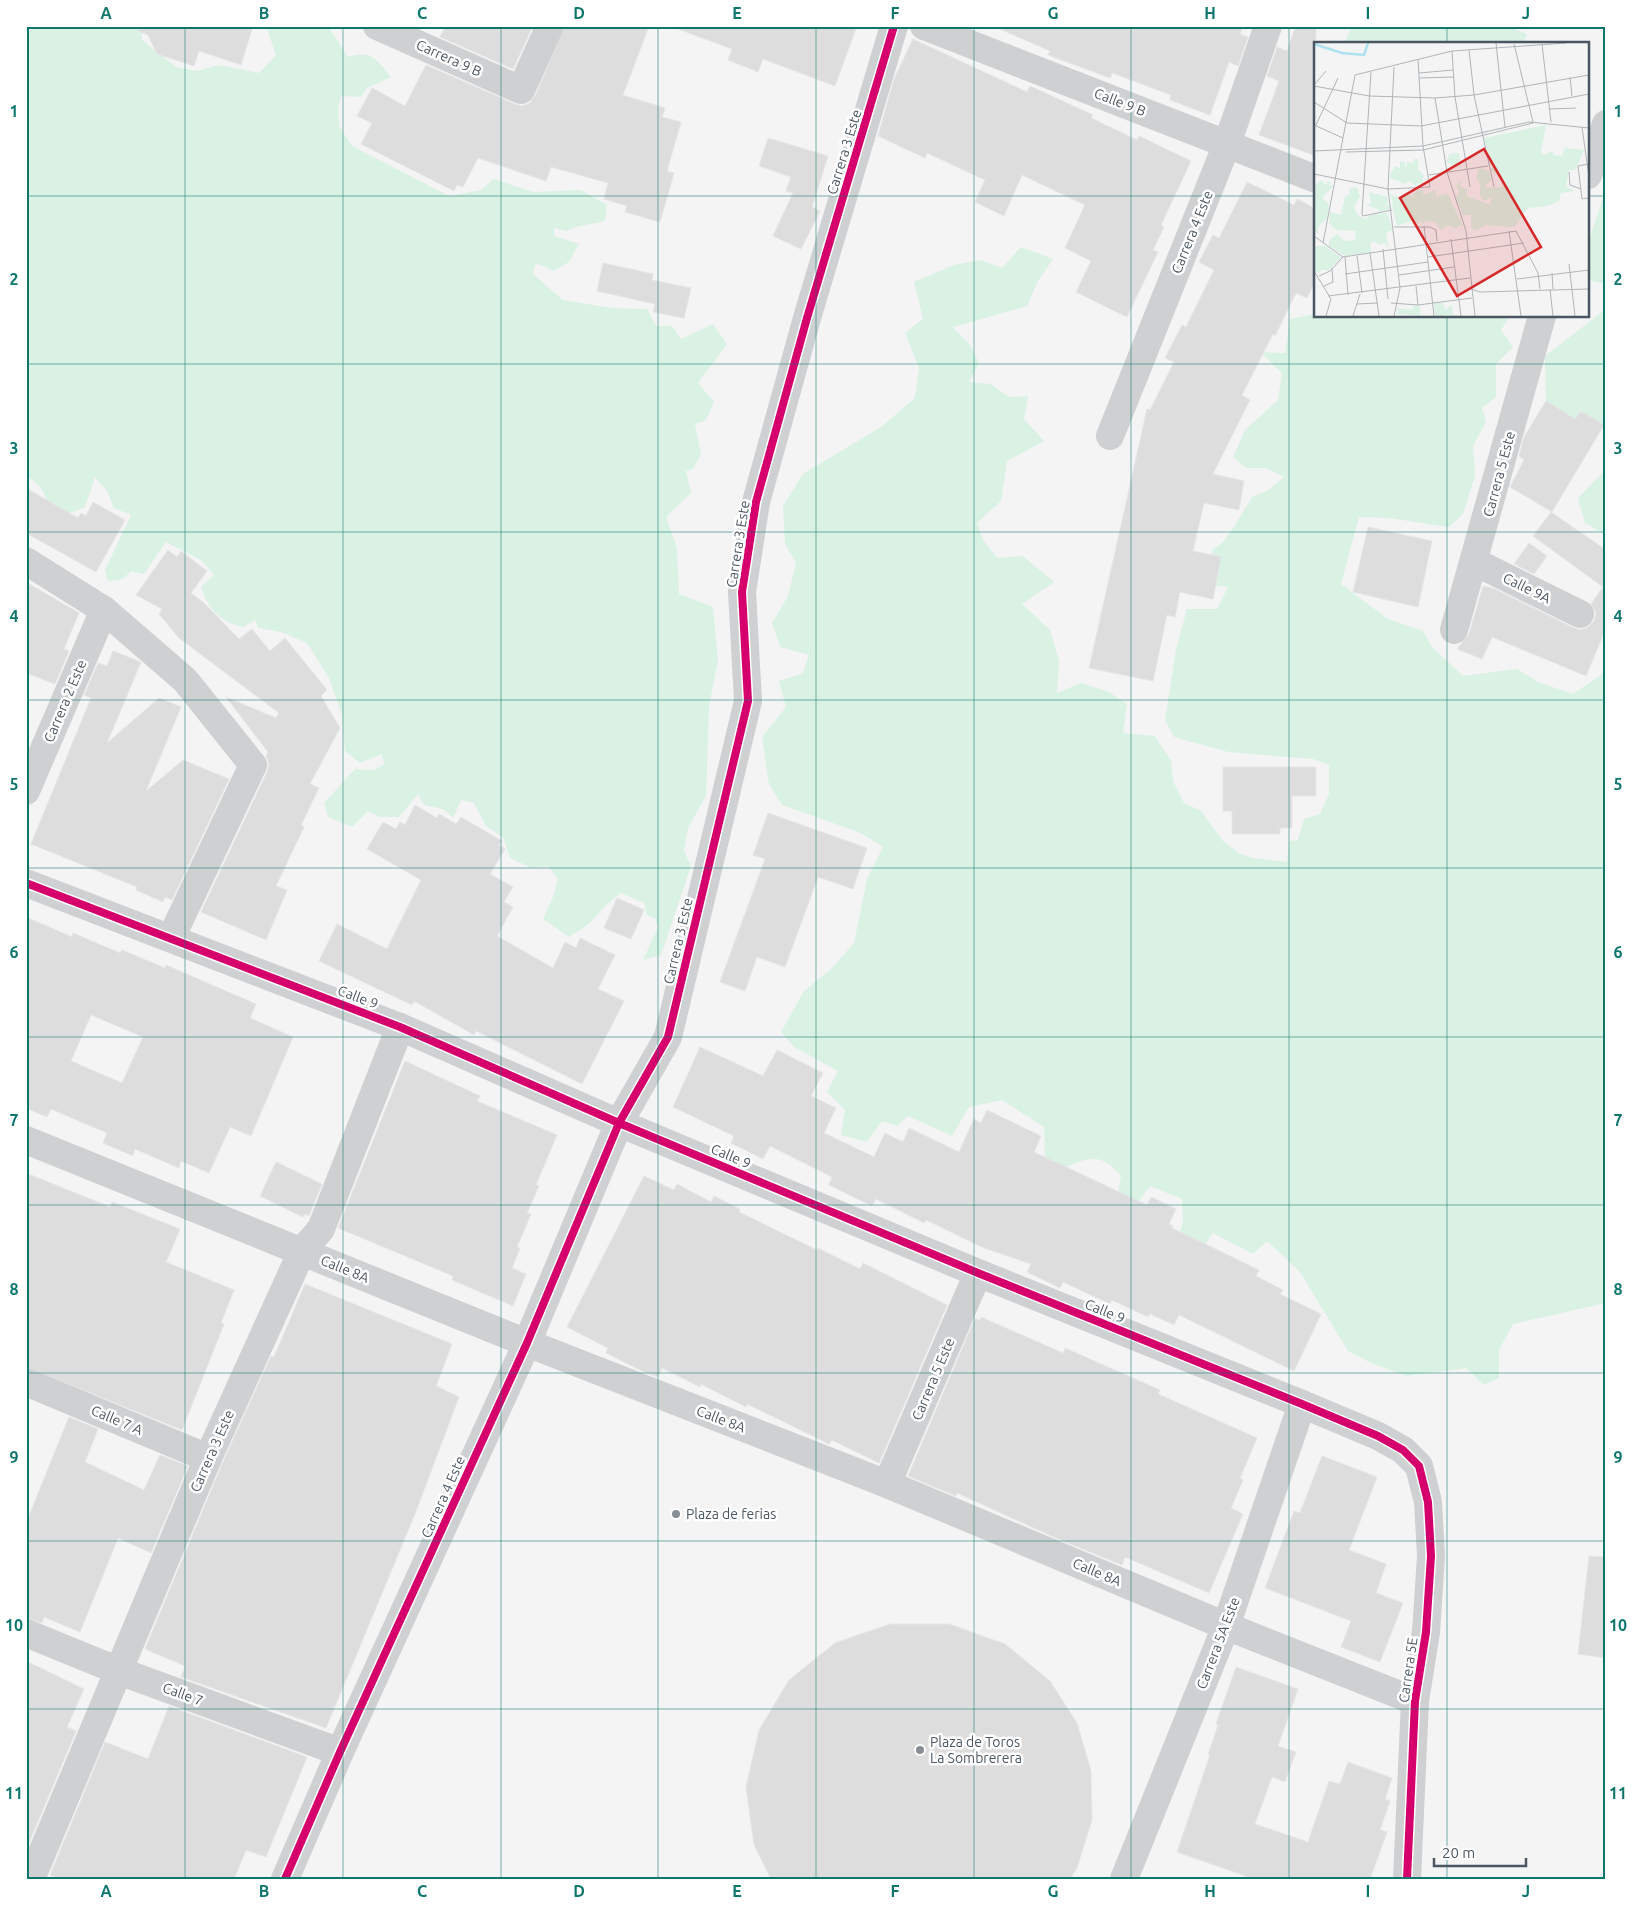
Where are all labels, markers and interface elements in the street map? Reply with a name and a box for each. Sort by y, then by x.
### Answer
text: A [100,4,112,22]
text: B [259,4,269,22]
text: C [417,4,427,22]
text: D [573,4,585,22]
text: E [732,4,742,22]
text: F [891,4,900,22]
text: G [1047,4,1059,22]
text: H [1204,4,1216,22]
text: I [1366,4,1370,22]
text: J [1522,4,1530,22]
street label: Carrera 9 B [414,36,484,80]
inset map [1314,42,1590,318]
street label: Calle 9 B [1092,85,1148,119]
text: 1 [9,102,19,120]
text: 1 [1613,102,1623,120]
street label: Carrera 3 Este [823,108,865,196]
street label: Carrera 4 Este [1168,188,1216,276]
text: 2 [9,270,19,288]
text: 2 [1613,270,1623,288]
street label: Carrera 5 Este [1480,429,1518,519]
text: 3 [9,439,19,457]
text: 3 [1613,439,1623,457]
street label: Carrera 3 Este [723,499,753,589]
street label: Calle 9A [1501,570,1553,606]
text: 4 [9,607,19,625]
text: 4 [1613,607,1623,625]
street label: Carrera 2 Este [40,657,90,745]
text: 5 [9,775,19,793]
text: 5 [1613,775,1623,793]
street label: Carrera 3 Este [660,896,696,986]
text: 6 [9,943,19,961]
text: 6 [1613,943,1623,961]
street label: Calle 9 [336,982,380,1012]
text: 7 [9,1111,19,1129]
text: 7 [1613,1111,1623,1129]
street label: Calle 9 [709,1140,753,1172]
street label: Calle 8A [318,1252,372,1286]
text: 8 [9,1280,19,1298]
text: 8 [1613,1280,1623,1298]
street label: Calle 9 [1083,1296,1127,1326]
street label: Carrera 5 Este [908,1335,958,1423]
street label: Calle 7 A [89,1402,145,1438]
street label: Calle 8A [694,1402,748,1436]
street label: Carrera 3 Este [187,1408,237,1494]
text: 9 [9,1448,19,1466]
text: 9 [1613,1448,1623,1466]
street label: Carrera 4 Este [418,1454,468,1540]
place label: Plaza de ferias [686,1506,776,1522]
marker: Plaza de ferias [670,1508,682,1520]
street label: Calle 8A [1070,1555,1124,1589]
street label: Carrera 5A Este [1193,1595,1243,1691]
text: 10 [5,1616,23,1634]
text: 10 [1609,1616,1627,1634]
street label: Carrera 5E [1396,1636,1421,1704]
street label: Calle 7 [161,1679,205,1709]
place label: Plaza de Toros La Sombrerera [930,1734,1022,1766]
marker: Plaza de Toros La Sombrerera [914,1744,926,1756]
text: 11 [5,1784,23,1802]
text: 11 [1609,1784,1627,1802]
scale bar [1434,1835,1527,1867]
text: 20 m [1442,1844,1475,1861]
text: A [100,1882,112,1900]
text: B [259,1882,269,1900]
text: C [417,1882,427,1900]
text: D [573,1882,585,1900]
text: E [732,1882,742,1900]
text: F [891,1882,900,1900]
text: G [1047,1882,1059,1900]
text: H [1204,1882,1216,1900]
text: I [1366,1882,1370,1900]
text: J [1522,1882,1530,1900]

